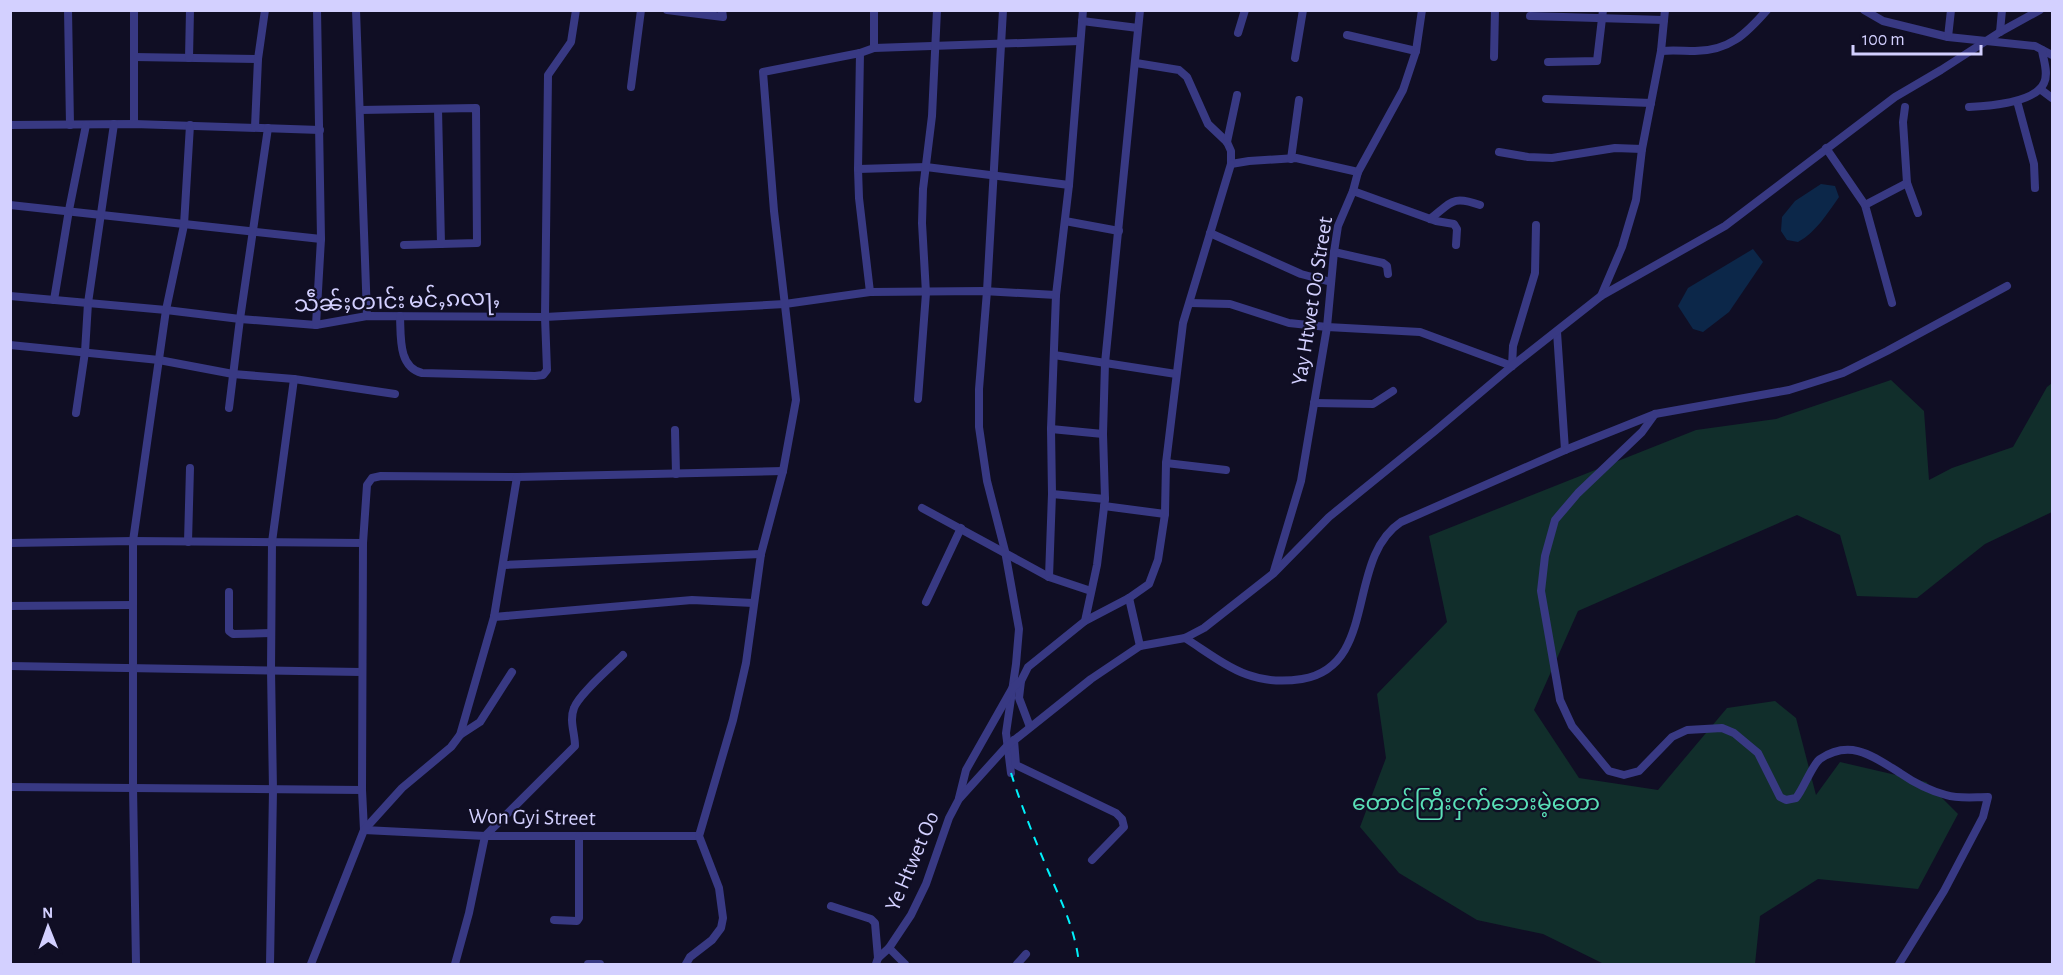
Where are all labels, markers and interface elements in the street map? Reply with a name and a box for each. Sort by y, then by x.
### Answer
scale bar [1853,18,1980,56]
text: 100 m [1862,31,1905,49]
street label: Yay Htwet Oo Street [1288,215,1336,387]
street label: သဵၼ်ႈတၢင်း မင်ႇၵလႃႇ [293,281,501,322]
park label: တောင်ကြီးငှက်ဘေးမဲ့တော [1352,787,1600,820]
street label: Won Gyi Street [468,805,596,829]
street label: Ye Htwet Oo [881,808,943,914]
north arrow [18,897,78,957]
text: N [42,905,53,921]

